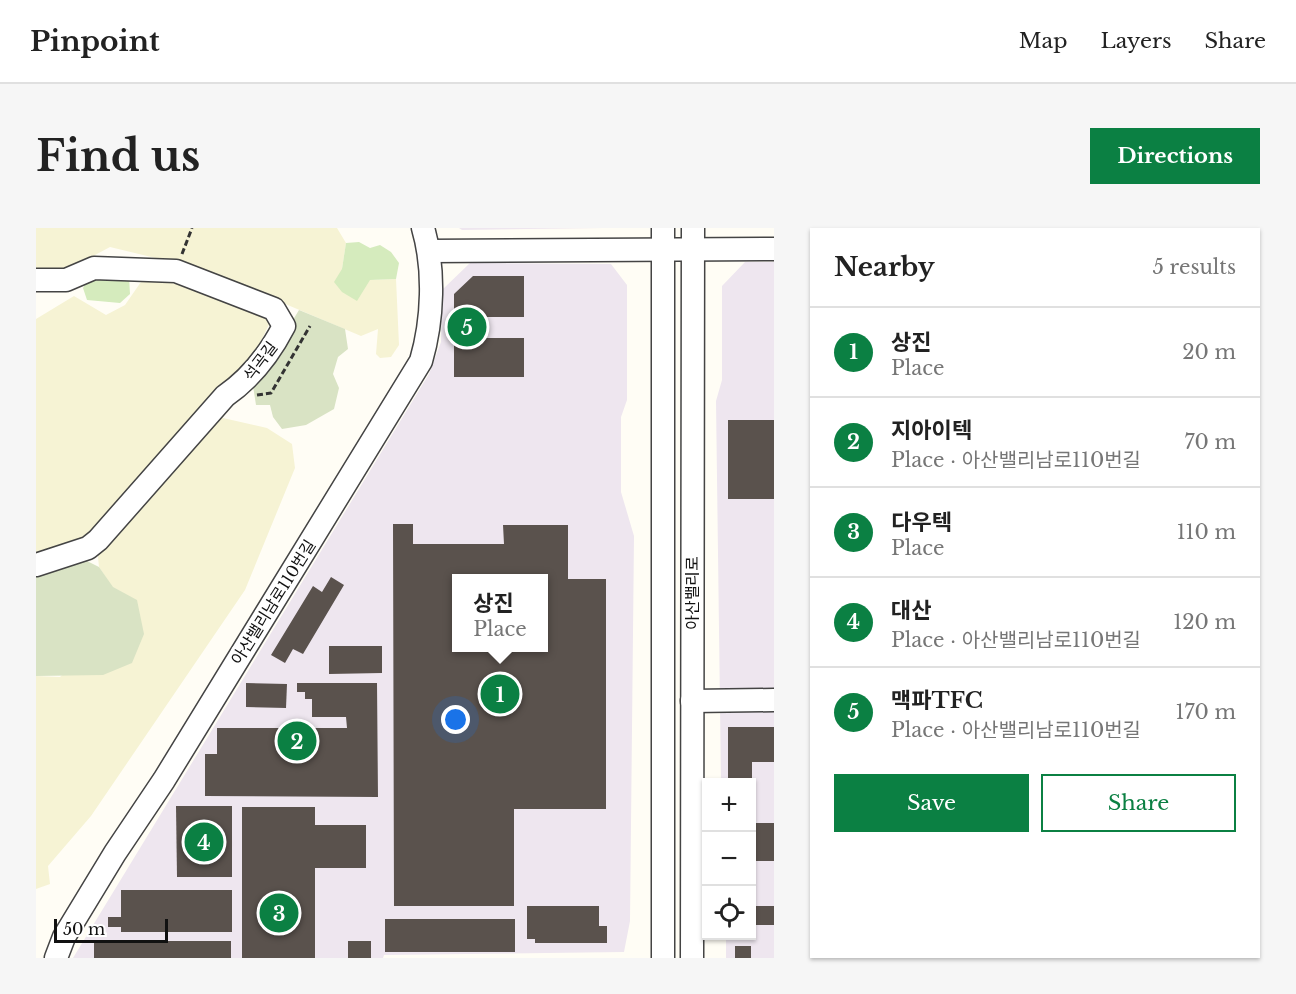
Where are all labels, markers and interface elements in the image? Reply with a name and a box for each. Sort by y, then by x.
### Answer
text: Pinpoint [30,24,160,59]
text: Map [1019,28,1068,54]
text: Layers [1101,28,1172,54]
text: Share [1205,28,1266,54]
button: Directions [1090,128,1260,184]
text: Find us [36,130,200,182]
text: Nearby [834,251,935,283]
text: 5 results [1153,255,1236,279]
pin: 5 [448,304,486,350]
text: 상진 [891,329,931,356]
street label: 석곡길 [239,337,281,385]
text: 1 [849,340,858,364]
text: 20 m [1182,340,1236,364]
text: Place [891,356,945,380]
text: 지아이텍 [891,417,972,444]
text: 2 [847,430,860,454]
text: 70 m [1184,430,1236,454]
text: Place · 아산밸리남로110번길 [891,448,1141,472]
text: 다우텍 [891,509,952,536]
text: 3 [847,520,860,544]
text: 110 m [1177,520,1236,544]
street label: 아산밸리남로110번길 [227,536,319,668]
text: Place [891,536,945,560]
street label: 아산밸리로 [682,556,702,630]
popup [452,574,548,652]
text: 상진 [473,590,514,617]
text: 대산 [891,597,931,624]
text: 4 [847,610,860,634]
text: 120 m [1173,610,1236,634]
text: Place [473,617,527,641]
text: Place · 아산밸리남로110번길 [891,628,1141,652]
pin: 1 [480,672,520,716]
text: 맥파TFC [891,687,983,714]
text: 5 [848,700,859,724]
text: 170 m [1176,700,1236,724]
your location [441,705,470,734]
pin: 2 [278,718,316,764]
text: Place · 아산밸리남로110번길 [891,718,1141,742]
button: Save [834,774,1029,832]
button: Share [1041,774,1236,832]
map controls [702,778,756,940]
button: + [702,778,756,832]
pin: 4 [184,820,224,864]
button: − [702,832,756,886]
button: locate [702,886,756,940]
pin: 3 [260,890,298,936]
scale bar [54,916,168,944]
text: 50 m [63,919,105,939]

